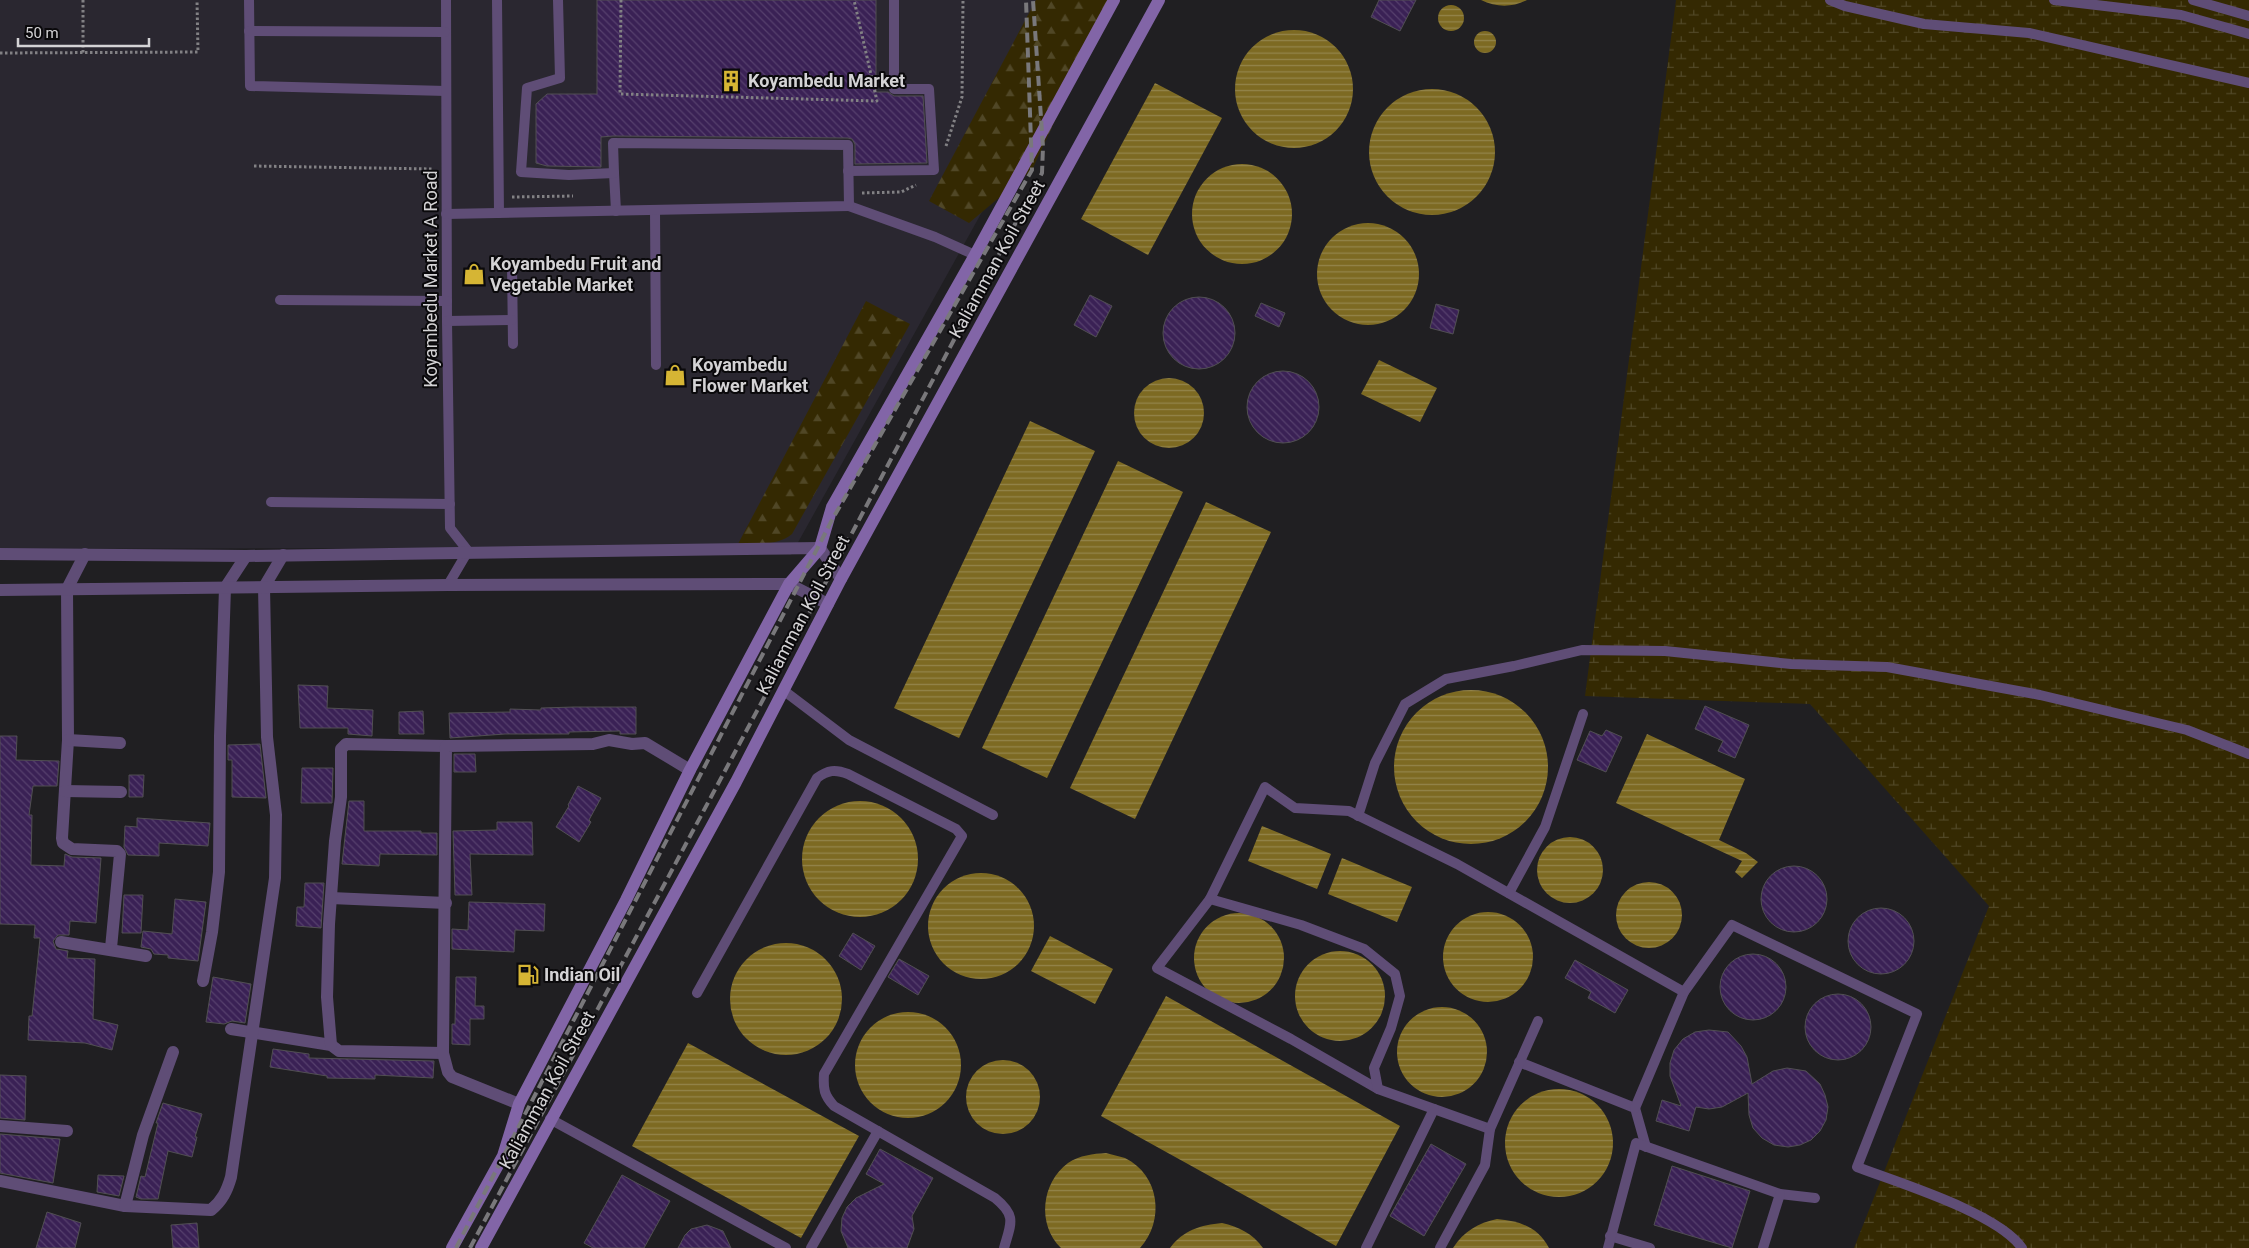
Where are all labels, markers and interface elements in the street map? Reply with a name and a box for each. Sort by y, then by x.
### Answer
scale bar [18,15,149,47]
text: 50 m [25,24,59,42]
building icon: Koyambedu Market [718,68,744,94]
place label: Koyambedu Market [748,70,905,91]
street label: Koyambedu Market A Road [420,170,441,388]
street label: Kaliamman Koil Street [944,176,1049,341]
place label: Koyambedu Fruit and Vegetable Market [490,253,661,295]
shop icon: Koyambedu Fruit and Vegetable Market [461,261,487,287]
place label: Koyambedu Flower Market [692,354,808,396]
shop icon: Koyambedu Flower Market [662,362,688,388]
street label: Kaliamman Koil Street [752,531,854,698]
fuel station icon: Indian Oil [515,962,541,988]
place label: Indian Oil [544,964,620,985]
street label: Kaliamman Koil Street [494,1007,599,1172]

